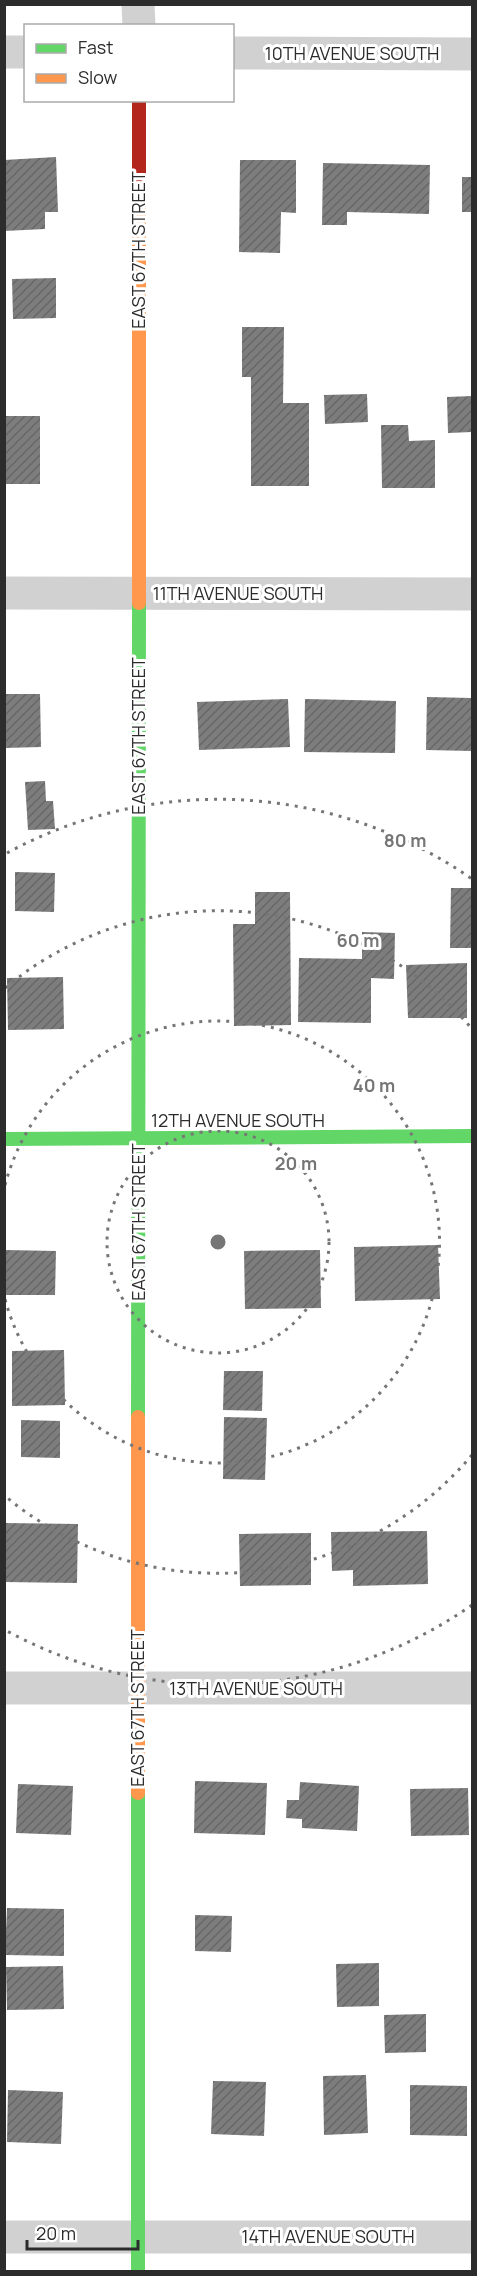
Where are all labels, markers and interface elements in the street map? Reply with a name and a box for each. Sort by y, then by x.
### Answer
legend [24,24,234,102]
text: Fast [78,35,113,59]
street label: 10TH AVENUE SOUTH [265,41,439,65]
text: Slow [78,65,118,89]
street label: EAST 67TH STREET [126,171,150,329]
street label: 11TH AVENUE SOUTH [153,581,323,605]
street label: EAST 67TH STREET [126,657,150,815]
text: 80 m [384,828,426,852]
text: 60 m [337,928,379,952]
text: 40 m [353,1073,395,1097]
street label: 12TH AVENUE SOUTH [151,1108,325,1132]
street label: EAST 67TH STREET [126,1143,150,1301]
text: 20 m [275,1151,317,1175]
centre of rings [208,1232,228,1252]
street label: EAST 67TH STREET [125,1629,149,1787]
street label: 13TH AVENUE SOUTH [169,1676,343,1700]
scale bar [27,2213,138,2251]
text: 20 m [36,2221,76,2245]
street label: 14TH AVENUE SOUTH [241,2224,415,2248]

